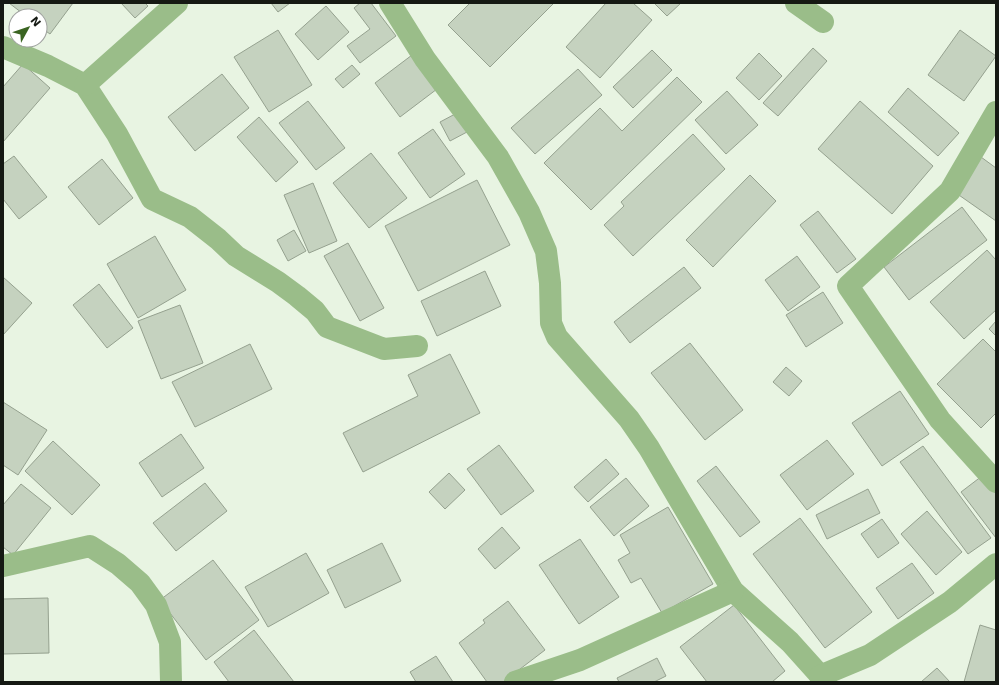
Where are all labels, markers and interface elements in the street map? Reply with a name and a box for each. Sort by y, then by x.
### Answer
north arrow [8,8,48,48]
text: N [27,14,43,30]

